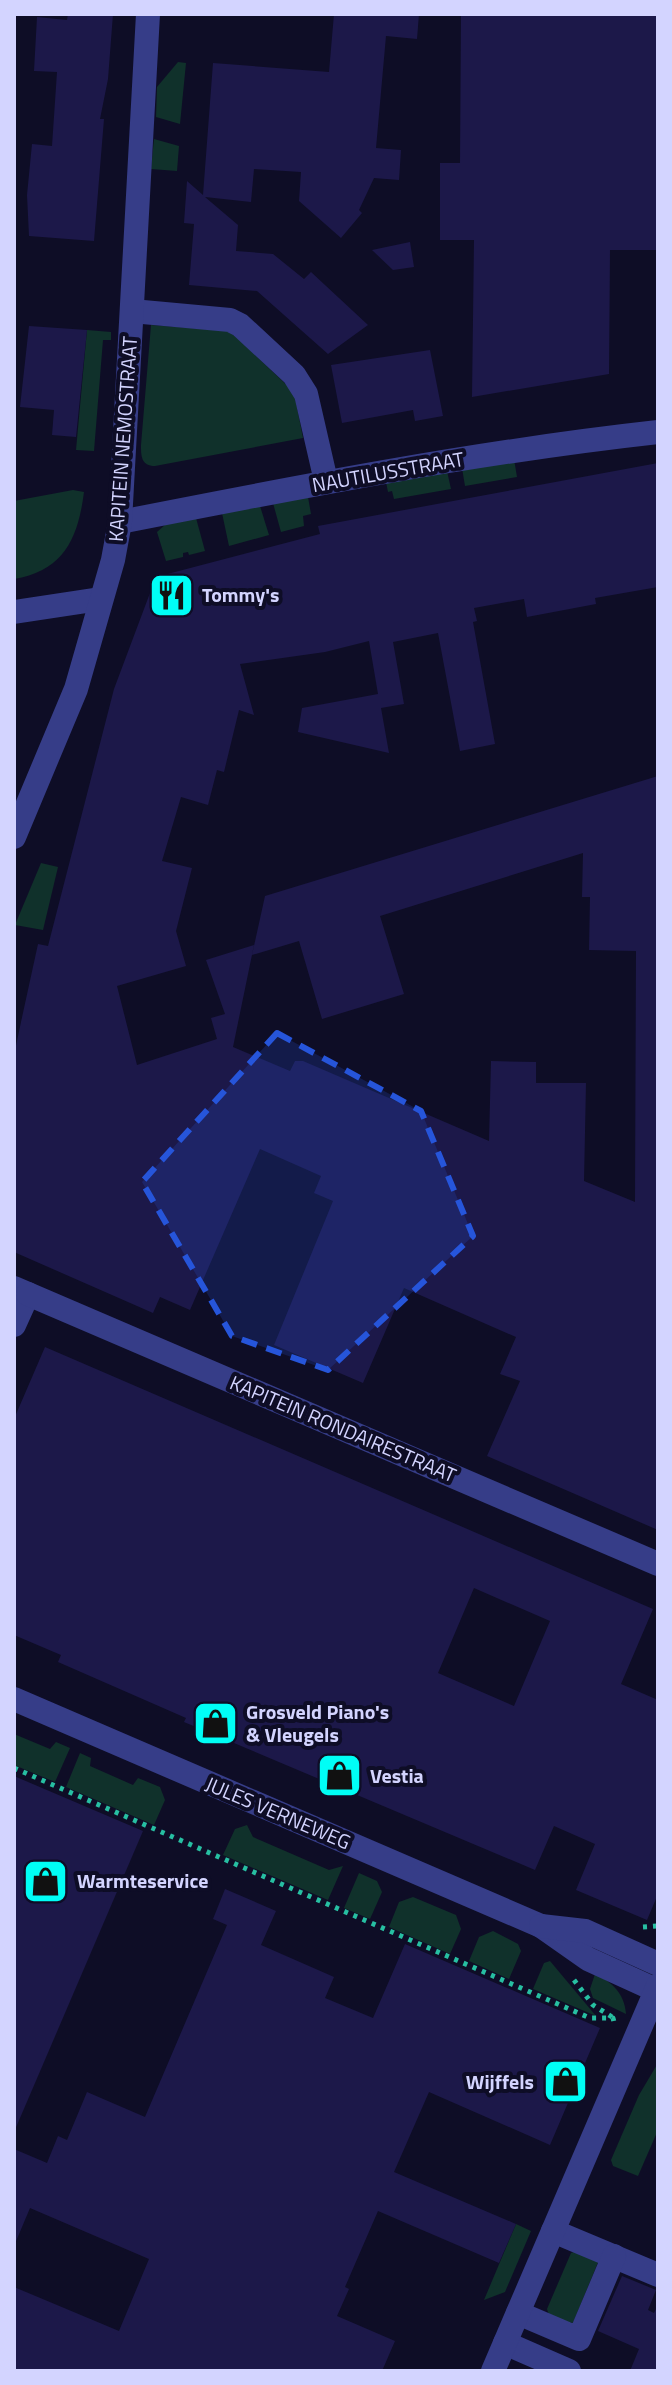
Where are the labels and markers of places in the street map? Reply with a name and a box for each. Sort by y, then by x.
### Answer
restaurant icon: Tommy's [147,571,195,619]
place label: Tommy's [202,579,279,610]
place label: Grosveld Piano's & Vleugels [246,1696,389,1750]
shop icon: Grosveld Piano's & Vleugels [191,1699,239,1747]
shop icon: Vestia [315,1752,363,1800]
place label: Vestia [370,1760,424,1791]
shop icon: Warmteservice [22,1857,70,1905]
place label: Warmteservice [77,1865,208,1896]
shop icon: Wijffels [541,2058,589,2106]
place label: Wijffels [466,2066,534,2097]

